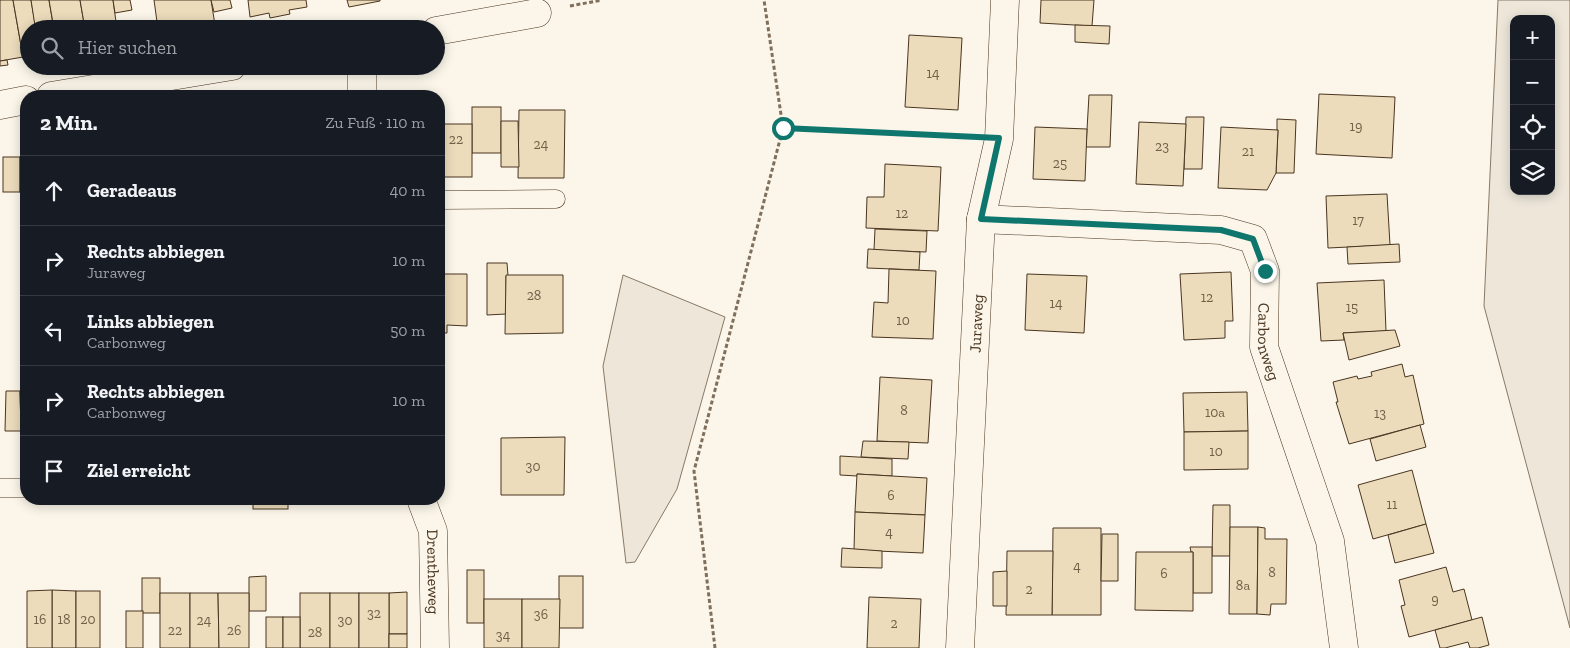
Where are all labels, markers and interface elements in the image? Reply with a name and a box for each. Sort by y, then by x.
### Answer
map controls [1510,15,1555,195]
button: + [1510,15,1555,60]
search box [20,20,445,75]
icon: search [38,34,66,62]
text: Hier suchen [78,36,177,59]
button: − [1510,60,1555,105]
house number: 14 [927,65,940,82]
button: locate [1510,105,1555,150]
text: 2 Min. [40,110,97,135]
text: Zu Fuß · 110 m [325,113,425,132]
route start [772,117,795,140]
house number: 19 [1350,118,1362,135]
house number: 22 [449,131,463,148]
house number: 24 [534,136,549,153]
house number: 23 [1155,138,1169,155]
house number: 21 [1242,143,1255,160]
button: layers [1510,150,1555,195]
house number: 25 [1053,155,1067,172]
icon: ahead [40,177,68,205]
text: Geradeaus [87,179,177,202]
text: 40 m [390,181,425,200]
house number: 12 [896,205,908,222]
house number: 17 [1352,212,1364,229]
text: Rechts abbiegen [87,240,225,263]
icon: right [40,247,68,275]
text: 10 m [392,251,425,270]
route end [1254,260,1277,283]
text: Juraweg [87,263,145,282]
house number: 28 [527,287,541,304]
house number: 12 [1201,289,1213,306]
street label: Juraweg [965,293,987,353]
house number: 14 [1050,295,1063,312]
house number: 15 [1346,299,1358,316]
street label: Carbonweg [1254,303,1284,383]
text: Links abbiegen [87,310,214,333]
house number: 10 [896,312,910,329]
icon: left [40,317,68,345]
text: 50 m [390,321,425,340]
text: Carbonweg [87,333,166,352]
text: Rechts abbiegen [87,380,225,403]
icon: right [40,387,68,415]
text: 10 m [392,391,425,410]
house number: 8 [900,402,908,419]
text: Carbonweg [87,403,166,422]
house number: 10a [1205,404,1225,421]
house number: 13 [1374,405,1386,422]
house number: 10 [1209,443,1223,460]
icon: arrive [40,457,68,485]
house number: 30 [526,458,540,475]
text: Ziel erreicht [87,459,190,482]
house number: 6 [887,487,895,504]
house number: 11 [1387,496,1398,513]
house number: 4 [885,524,893,541]
street label: Drentheweg [423,529,443,615]
house number: 4 [1073,558,1081,575]
house number: 8 [1268,564,1276,581]
house number: 6 [1160,565,1168,582]
house number: 8a [1236,577,1250,594]
house number: 2 [1025,581,1033,598]
house number: 9 [1431,591,1439,608]
house number: 32 [367,605,381,622]
house number: 36 [534,606,548,623]
house number: 16 [34,611,46,628]
house number: 18 [58,611,70,628]
house number: 20 [80,611,96,628]
house number: 24 [197,612,212,629]
house number: 30 [338,612,352,629]
house number: 2 [890,615,898,632]
house number: 22 [168,622,182,639]
house number: 26 [227,622,241,639]
house number: 28 [308,624,322,641]
house number: 34 [496,627,511,644]

